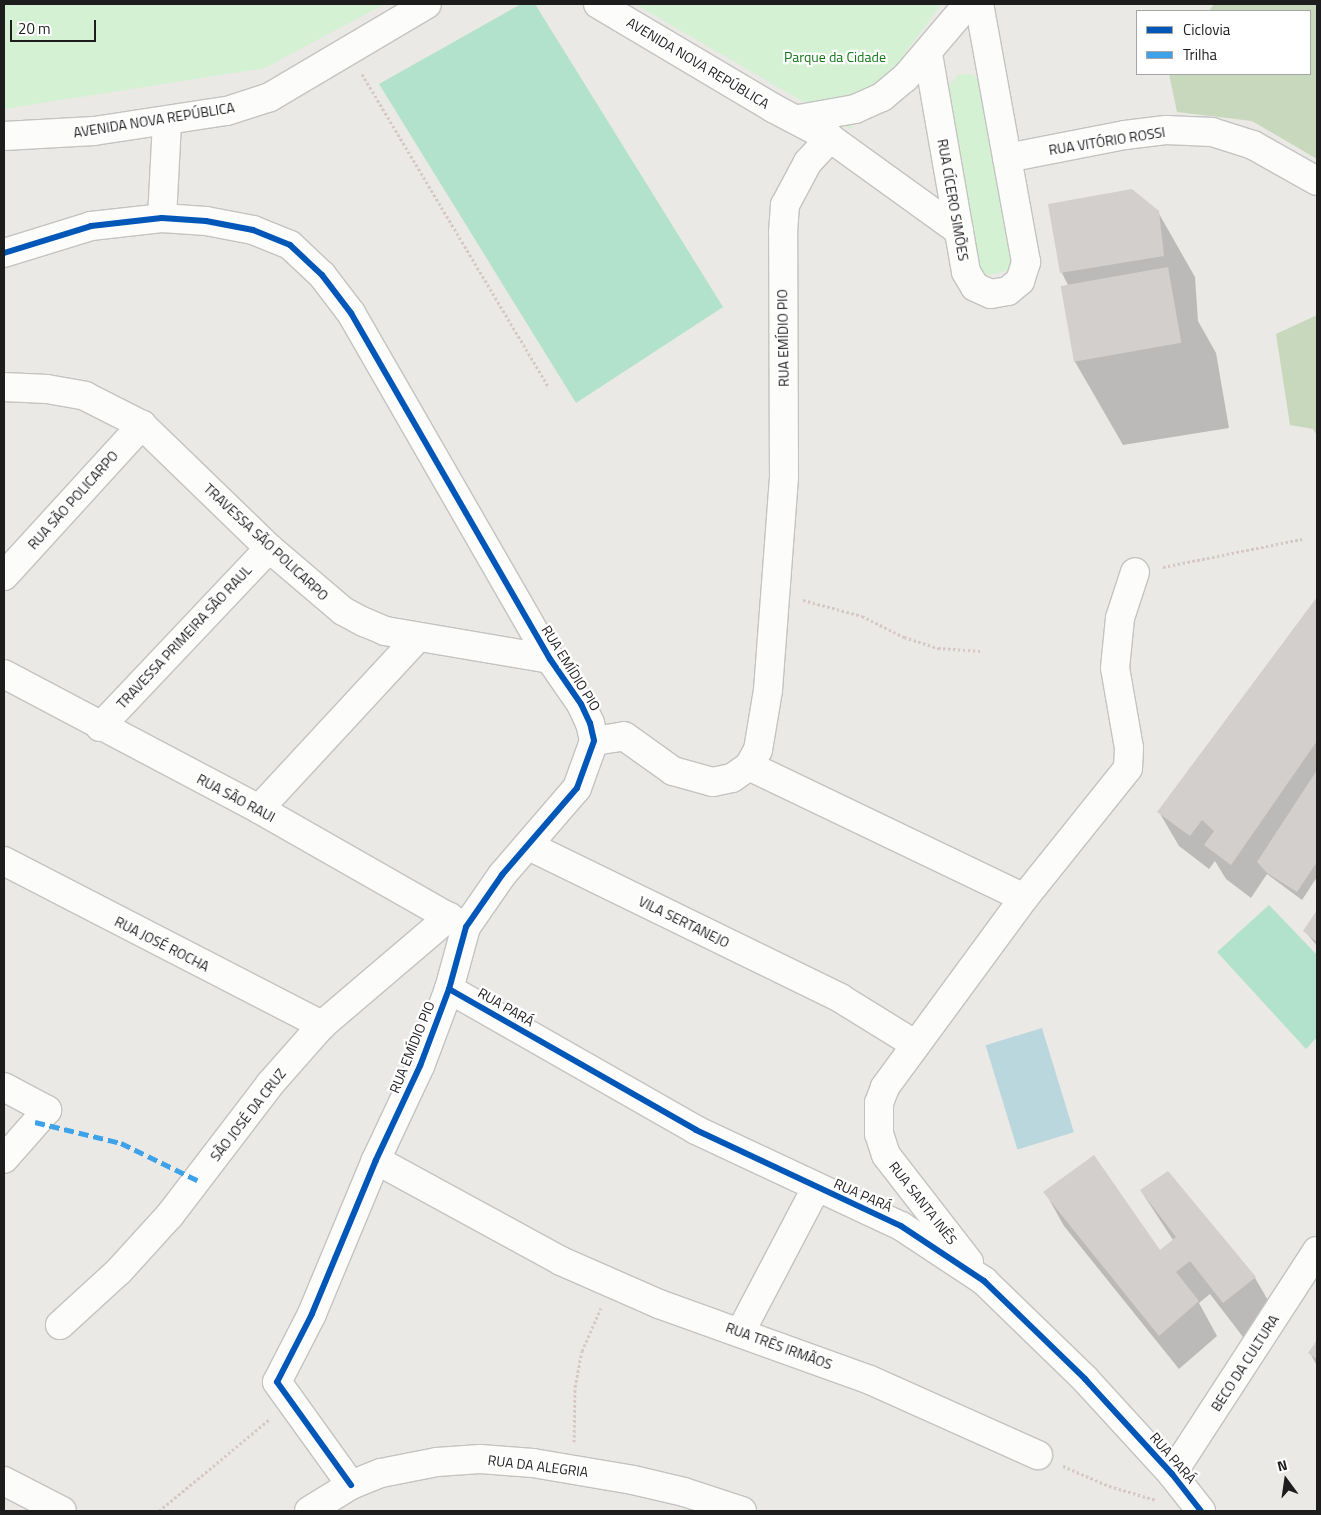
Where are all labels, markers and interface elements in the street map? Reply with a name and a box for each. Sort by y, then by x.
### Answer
scale bar [12,10,99,42]
legend [1136,10,1311,75]
street label: AVENIDA NOVA REPÚBLICA [624,14,772,112]
text: 20 m [18,17,51,40]
text: Ciclovia [1183,18,1230,41]
text: Trilha [1183,43,1217,66]
park label: Parque da Cidade [784,49,886,65]
street label: AVENIDA NOVA REPÚBLICA [72,99,236,141]
street label: RUA VITÓRIO ROSSI [1048,123,1166,159]
street label: RUA CÍCERO SIMÕES [934,138,972,262]
street label: RUA EMÍDIO PIO [774,289,792,387]
street label: RUA SÃO POLICARPO [24,447,122,553]
street label: TRAVESSA SÃO POLICARPO [200,480,332,604]
street label: TRAVESSA PRIMEIRA SÃO RAUL [113,562,255,712]
street label: RUA EMÍDIO PIO [538,622,604,714]
street label: RUA SÃO RAUI [194,770,278,826]
street label: VILA SERTANEJO [636,893,732,951]
street label: RUA JOSÉ ROCHA [112,913,212,975]
street label: RUA PARÁ [475,984,537,1030]
street label: RUA EMÍDIO PIO [386,999,438,1095]
street label: SÃO JOSÉ DA CRUZ [207,1065,289,1165]
street label: RUA SANTA INÊS [885,1158,961,1248]
street label: RUA PARÁ [831,1175,895,1215]
street label: BECO DA CULTURA [1208,1312,1282,1414]
street label: RUA TRÊS IRMÃOS [723,1319,835,1373]
street label: RUA PARÁ [1146,1429,1200,1487]
street label: RUA DA ALEGRIA [487,1452,589,1480]
text: N [1275,1454,1289,1476]
north arrow [1261,1455,1311,1505]

